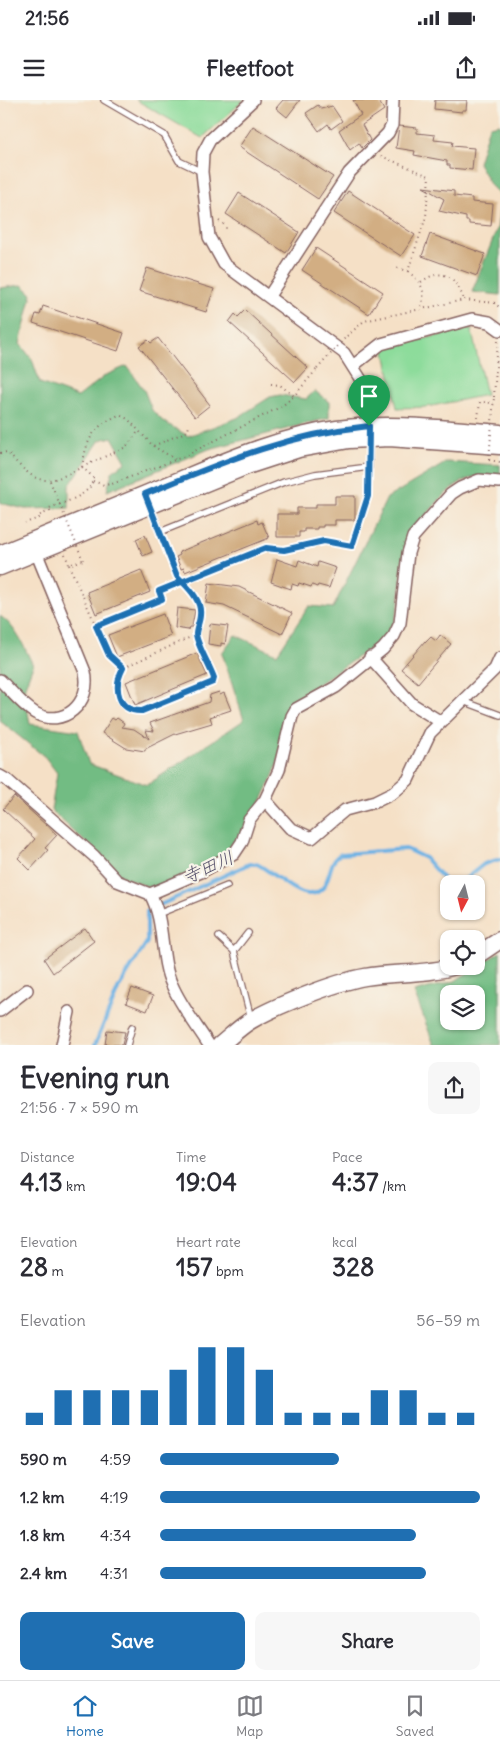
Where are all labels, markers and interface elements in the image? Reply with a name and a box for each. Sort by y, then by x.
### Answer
text: 21:56 [25,6,69,30]
icon: menu [20,54,48,82]
text: Fleetfoot [206,54,294,82]
icon: share [452,54,480,82]
pin [348,375,390,426]
icon: arrive [355,382,383,410]
water label: 寺田川 [179,846,237,888]
north arrow [440,875,485,920]
map controls [440,875,485,1030]
button: locate [440,930,485,975]
button: layers [440,985,485,1030]
text: Evening run [20,1060,170,1096]
button: share [428,1062,480,1114]
text: 21:56 · 7 × 590 m [20,1097,139,1117]
text: Distance [20,1148,75,1166]
text: Time [176,1148,206,1166]
text: Pace [332,1148,362,1166]
text: 4.13 [20,1166,63,1198]
text: 19:04 [176,1166,237,1198]
text: 4:37 [332,1166,379,1198]
text: km [63,1177,86,1195]
text: /km [379,1177,406,1195]
text: Elevation [20,1233,77,1251]
text: Heart rate [176,1233,241,1251]
text: kcal [332,1233,357,1251]
text: 28 [20,1251,48,1283]
text: 157 [176,1251,213,1283]
text: 328 [332,1251,374,1283]
text: m [48,1262,64,1280]
text: bpm [213,1262,244,1280]
text: Elevation [20,1310,86,1330]
text: 56–59 m [416,1310,480,1330]
text: 590 m [20,1449,67,1469]
text: 4:59 [100,1449,131,1469]
text: 1.2 km [20,1487,64,1507]
text: 4:19 [100,1487,128,1507]
text: 1.8 km [20,1525,65,1545]
text: 4:34 [100,1525,131,1545]
text: 2.4 km [20,1563,67,1583]
text: 4:31 [100,1563,128,1583]
button: Save [20,1612,245,1670]
button: Share [255,1612,480,1670]
tab: Home [66,1692,104,1740]
tab: Map [236,1692,264,1740]
tab: Saved [396,1692,434,1740]

